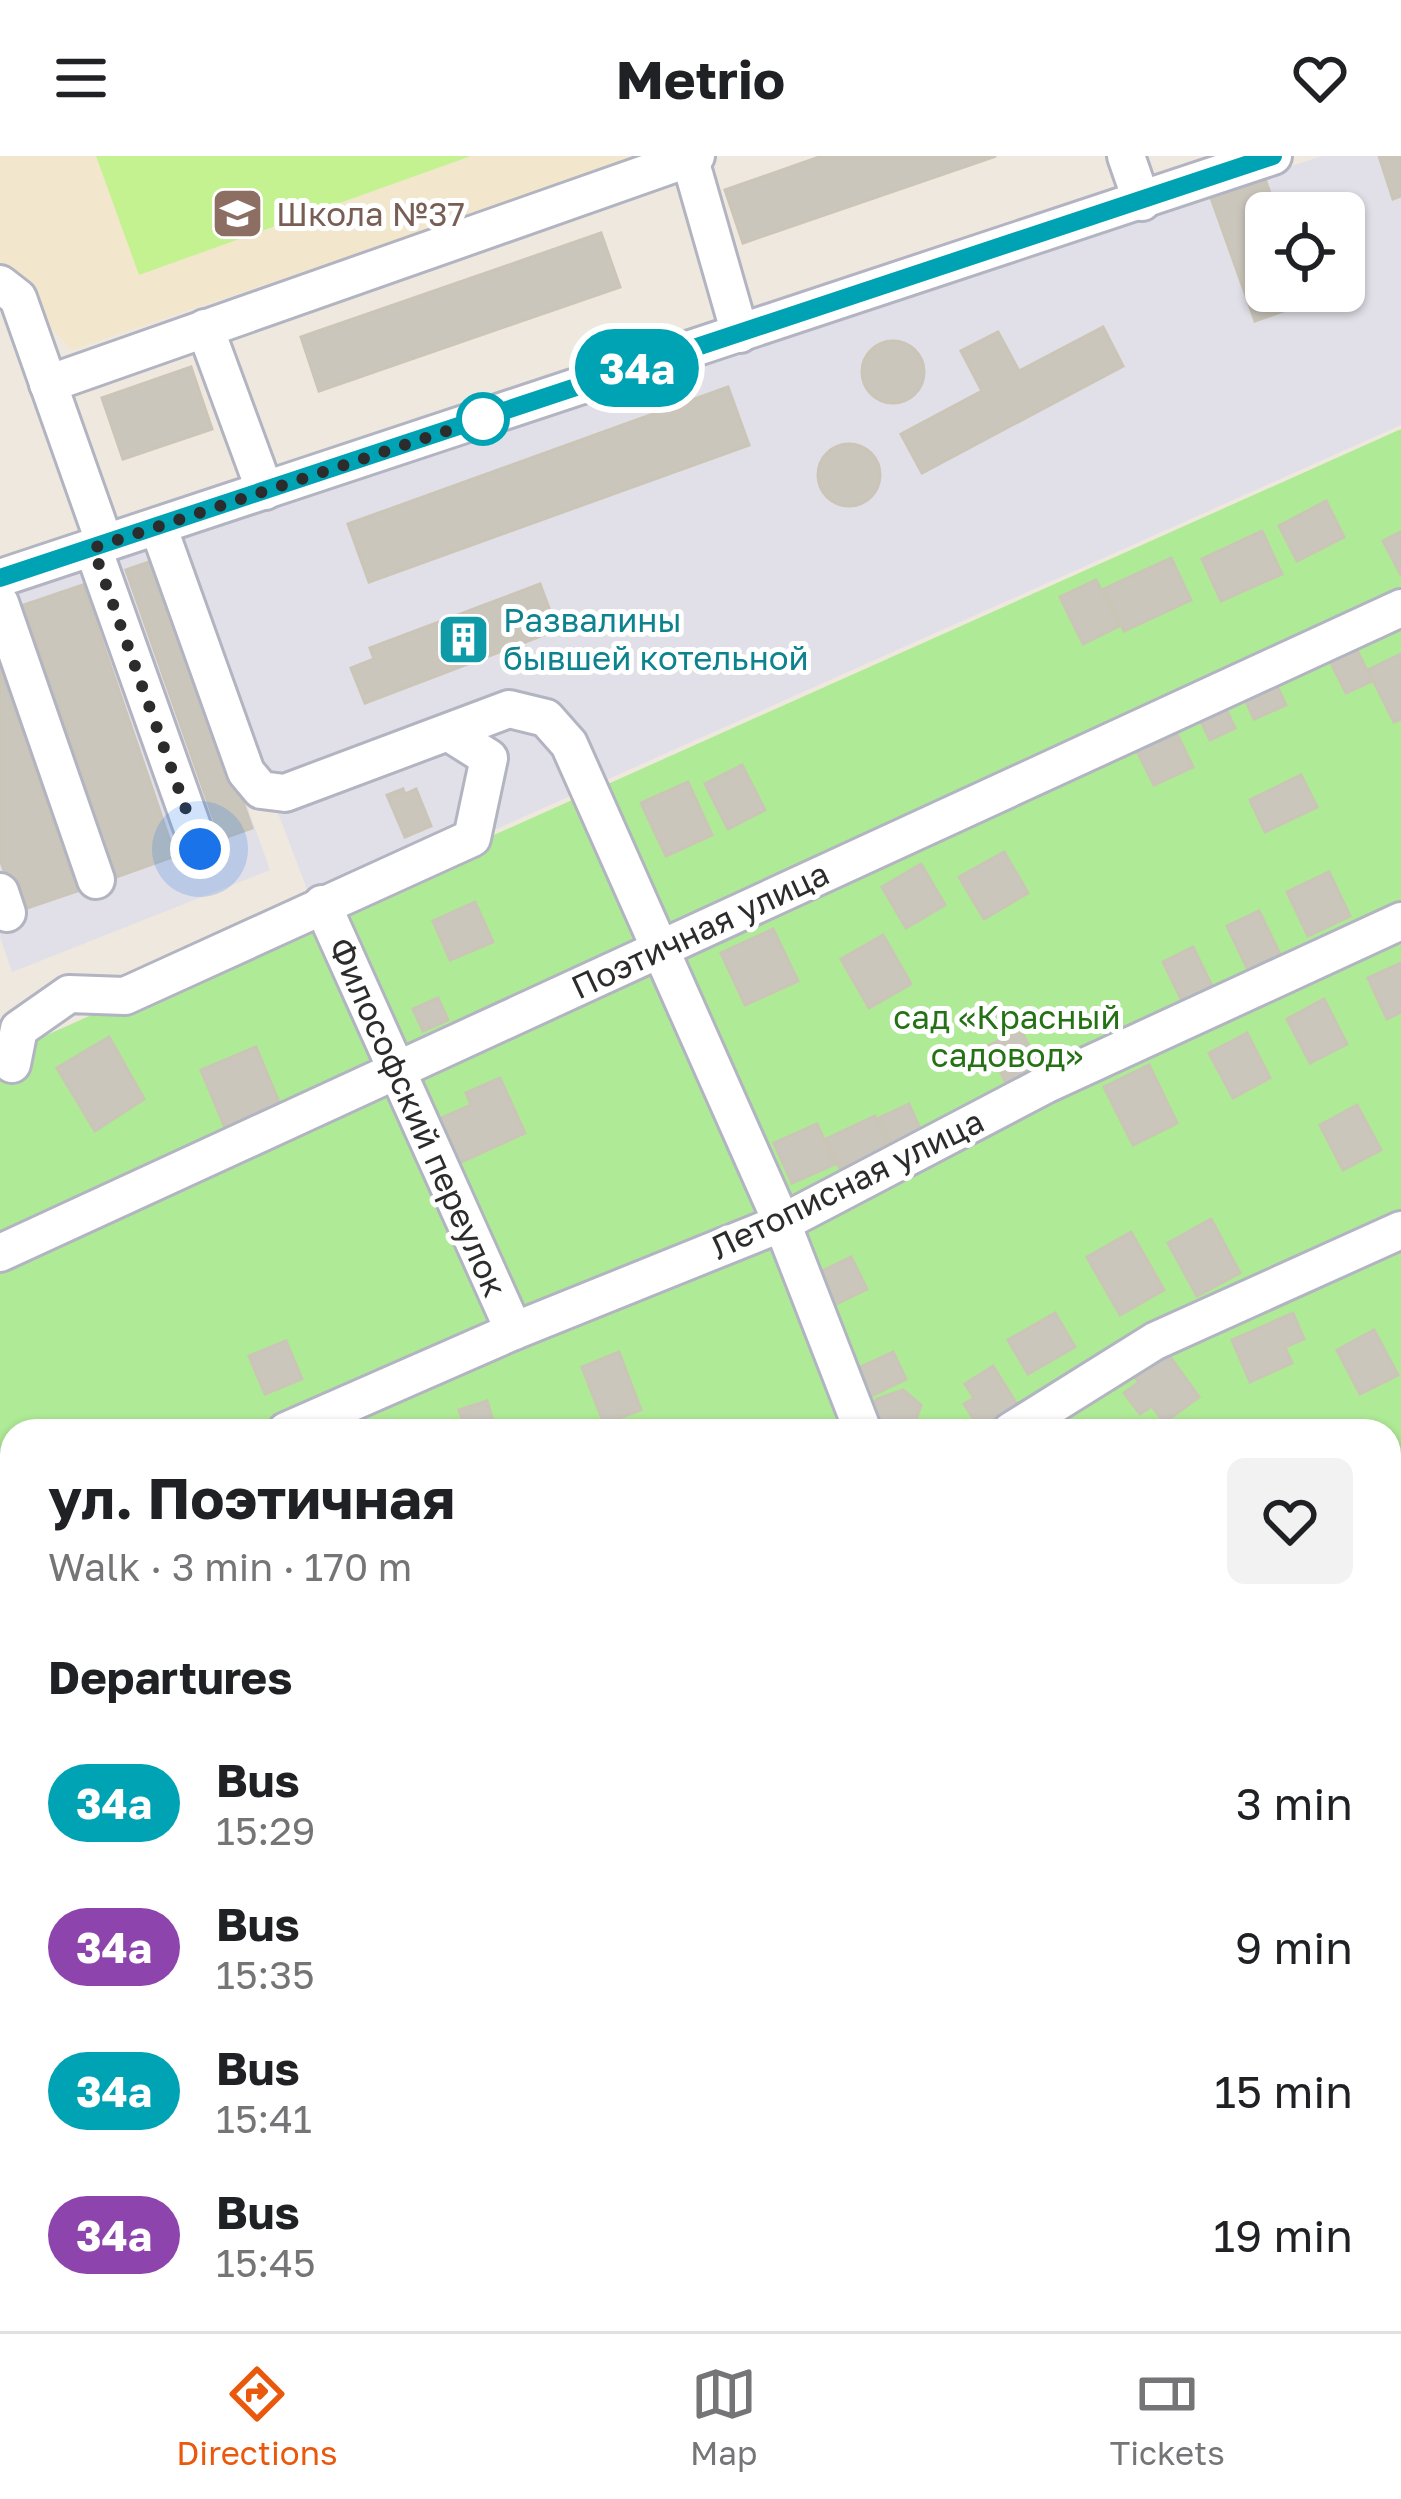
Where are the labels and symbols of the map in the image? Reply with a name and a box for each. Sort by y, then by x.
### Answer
school or university icon: Школа №37 [209,186,265,242]
place label: Школа №37 [276,194,465,233]
line badge: 34а [568,329,706,407]
unlabelled marker [458,394,508,444]
place label: Развалины бывшей котельной [503,600,809,677]
building icon: Развалины бывшей котельной [436,611,492,667]
your location [170,819,230,879]
street label: Поэтичная улица [565,853,835,1006]
street label: Философский переулок [322,931,515,1302]
park label: сад «Красный садовод» [893,997,1121,1074]
street label: Летописная улица [704,1101,989,1267]

